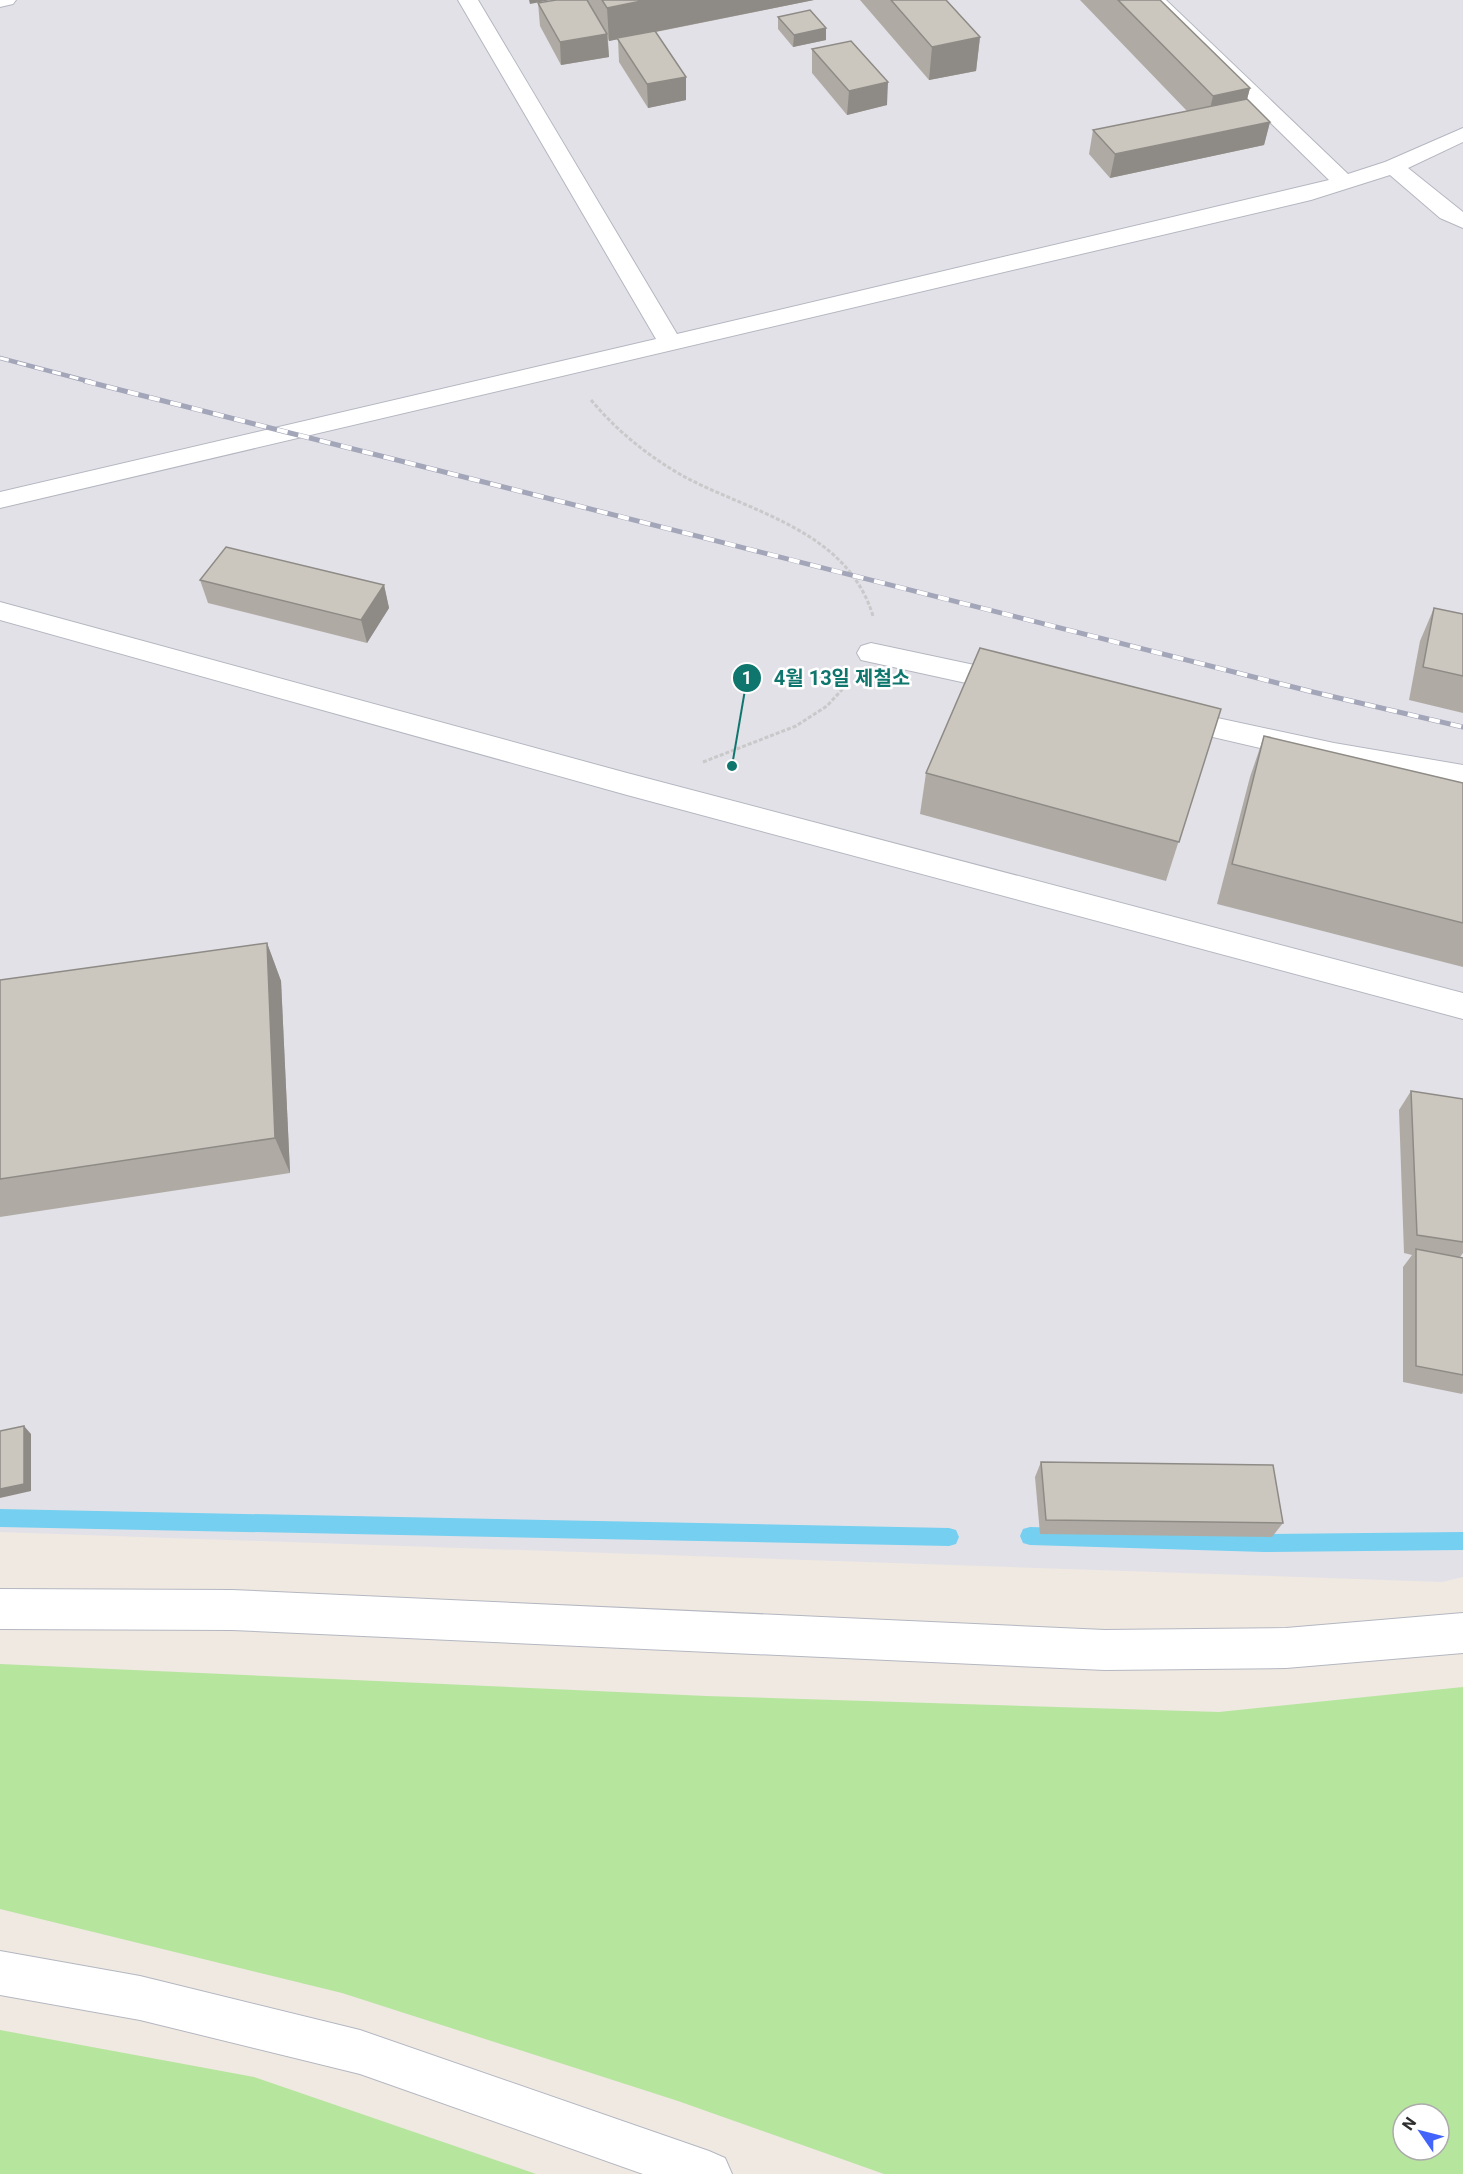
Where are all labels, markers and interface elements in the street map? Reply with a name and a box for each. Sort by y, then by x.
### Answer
callout: 4월 13일 제철소 [732,659,923,697]
text: 4월 13일 제철소 [774,666,910,690]
text: 1 [742,667,752,688]
north arrow [1391,2102,1451,2162]
text: N [1398,2114,1420,2134]

